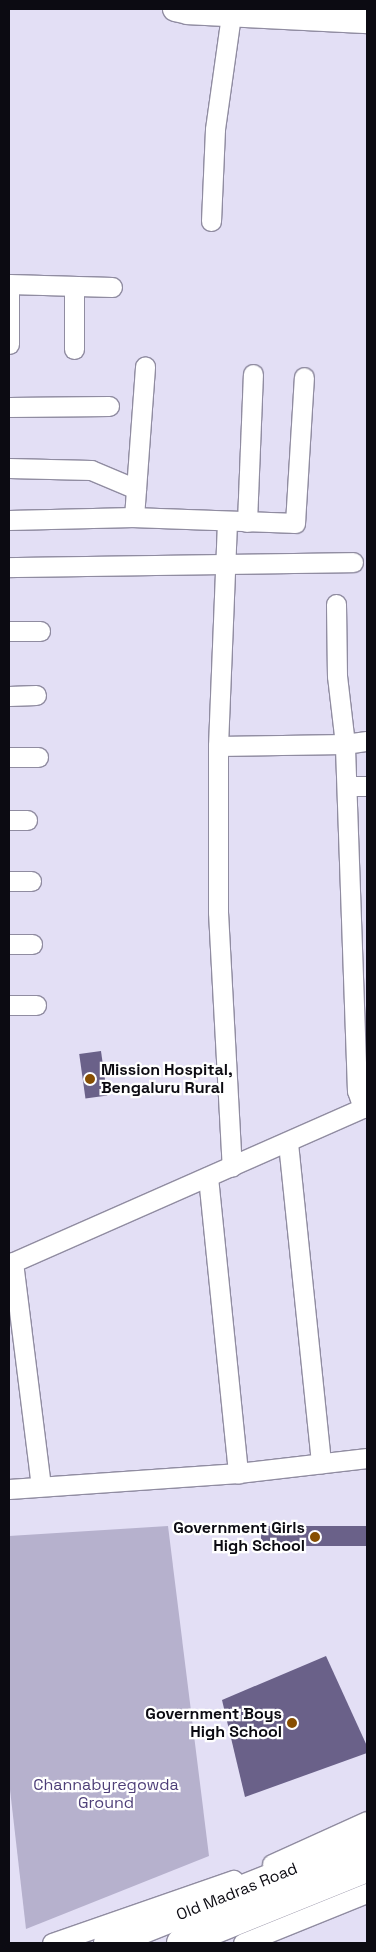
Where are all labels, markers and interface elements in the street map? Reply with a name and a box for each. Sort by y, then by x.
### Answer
place label: Mission Hospital, Bengaluru Rural [101,1060,233,1098]
marker: Mission Hospital, Bengaluru Rural [83,1072,97,1086]
place label: Government Girls High School [173,1518,305,1556]
marker: Government Girls High School [309,1531,321,1543]
place label: Government Boys High School [145,1704,282,1742]
marker: Government Boys High School [286,1717,298,1729]
park label: Channabyregowda Ground [33,1775,179,1813]
street label: Old Madras Road [174,1859,300,1925]

